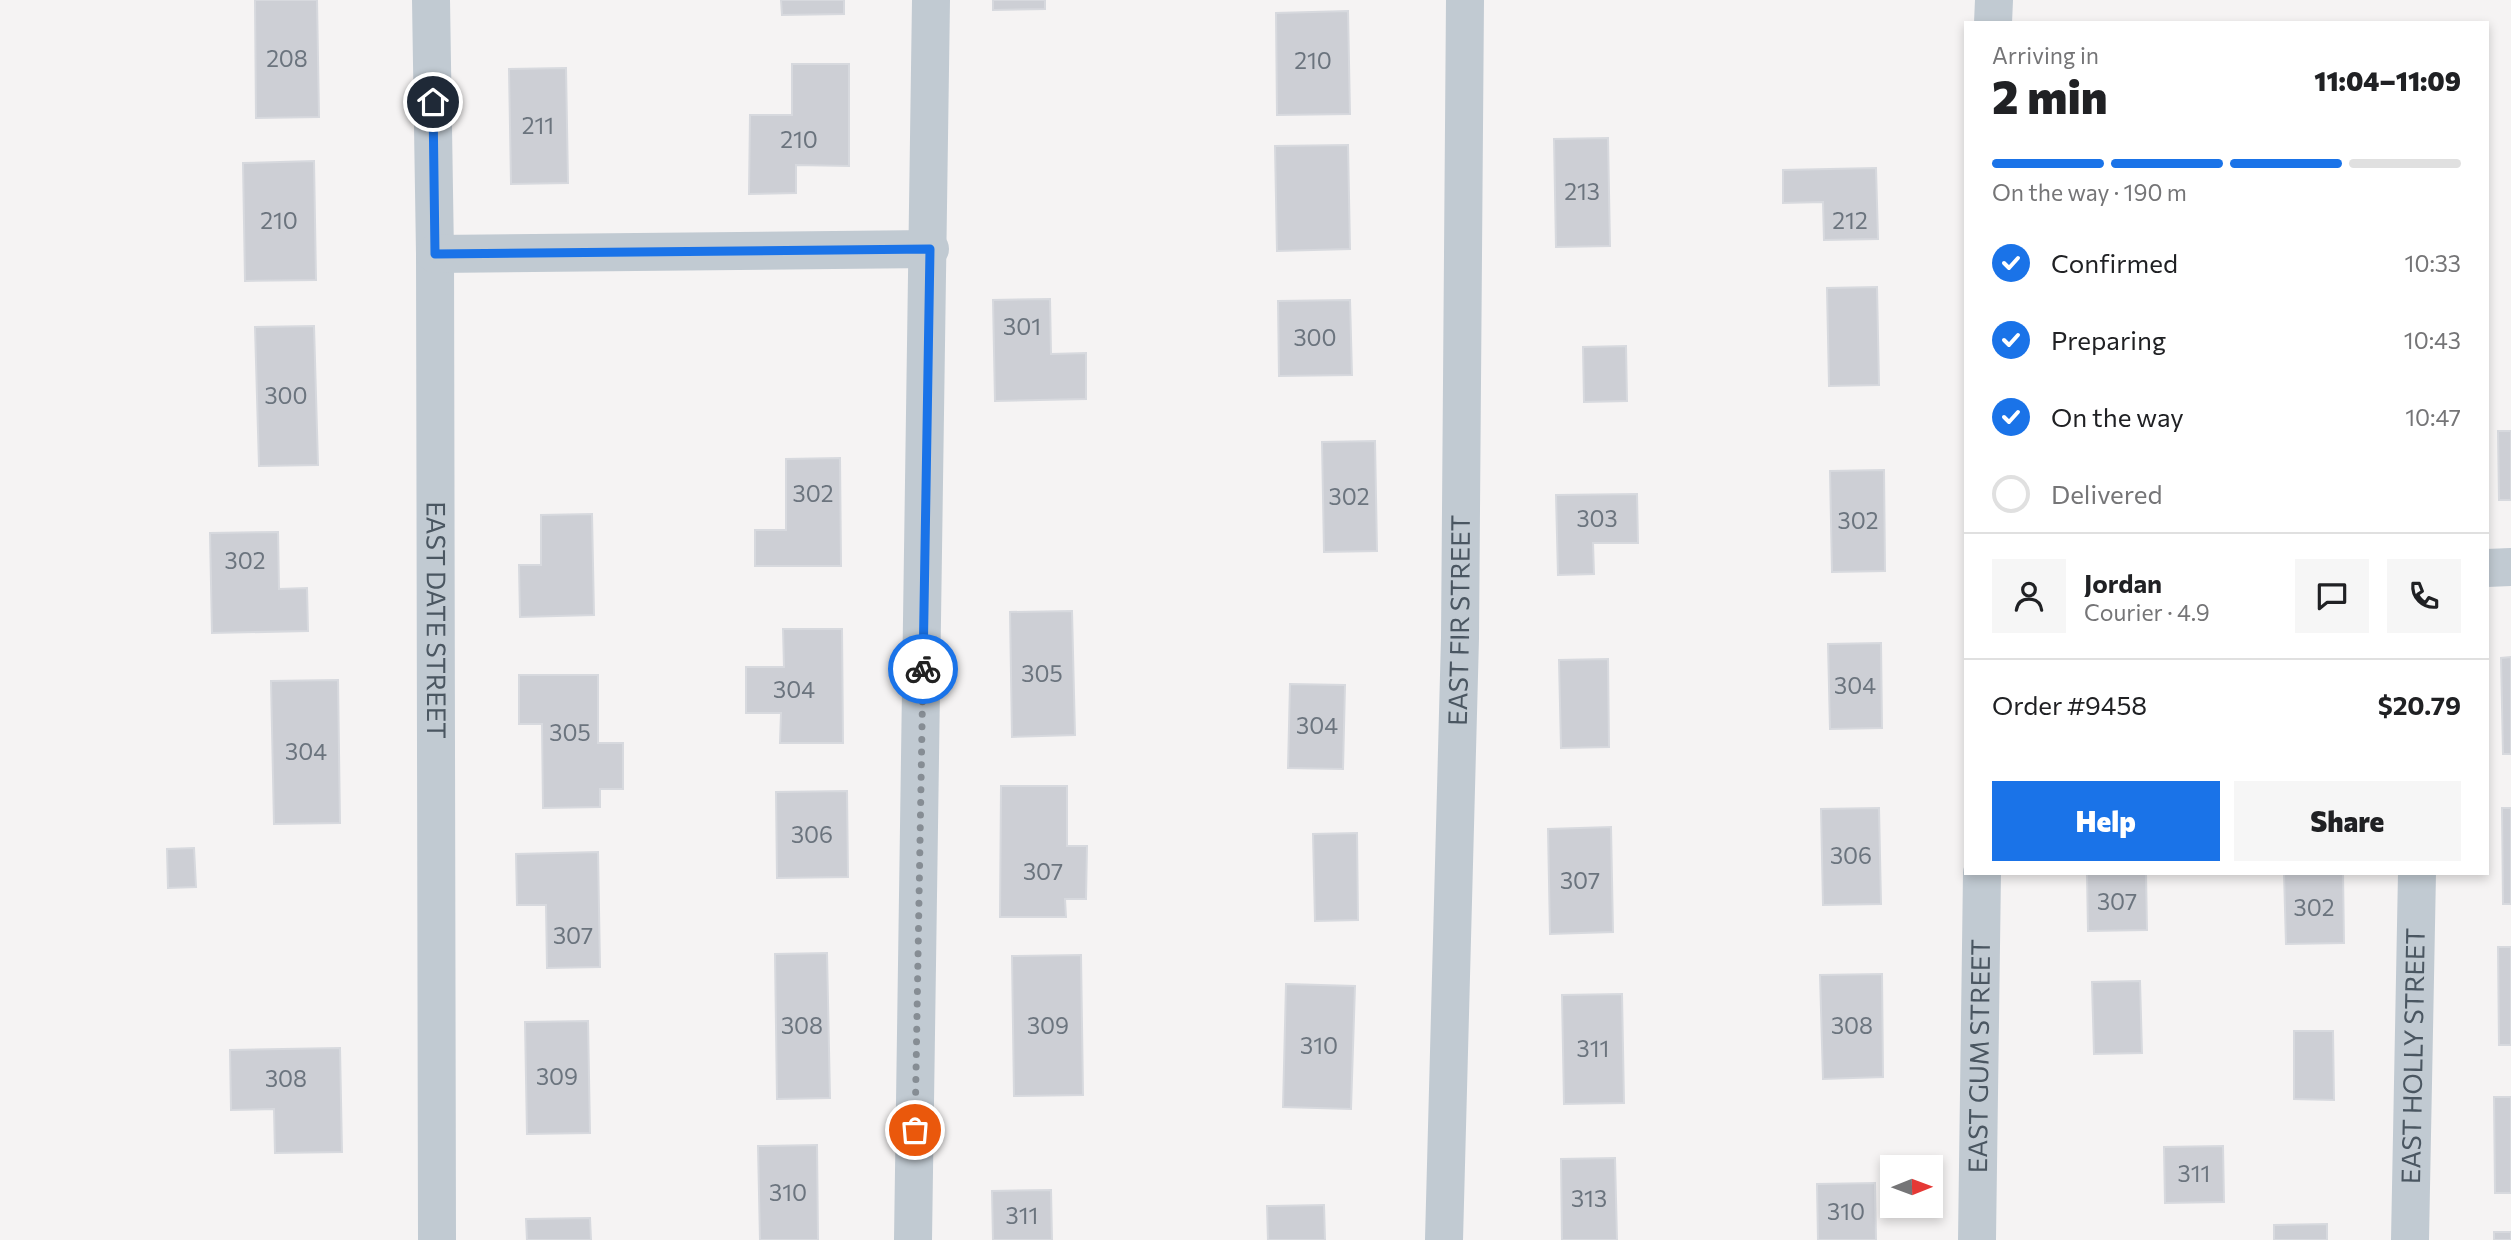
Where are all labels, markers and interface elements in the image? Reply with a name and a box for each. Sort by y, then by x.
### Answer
text: Arriving in [1992,41,2099,69]
house number: 208 [266,44,308,72]
house number: 210 [1294,46,1332,74]
text: 11:04–11:09 [2314,65,2461,96]
text: 2 min [1992,67,2108,123]
pin [403,72,463,132]
icon: home [414,83,452,121]
house number: 211 [522,111,554,139]
house number: 210 [780,125,818,153]
house number: 213 [1564,177,1600,205]
text: On the way · 190 m [1992,178,2187,206]
house number: 210 [260,206,298,234]
house number: 212 [1832,206,1868,234]
icon: check [1992,244,2030,282]
text: Confirmed [2051,247,2178,278]
text: 10:33 [2405,249,2461,277]
house number: 301 [1003,312,1041,340]
icon: check [1992,321,2030,359]
house number: 300 [1293,323,1337,351]
text: Preparing [2051,324,2166,355]
text: 10:43 [2404,326,2461,354]
house number: 300 [264,381,308,409]
icon: check [1992,398,2030,436]
text: On the way [2051,401,2184,432]
text: 10:47 [2405,403,2461,431]
text: Delivered [2051,478,2162,509]
house number: 302 [793,479,833,507]
house number: 302 [1329,482,1369,510]
street label: EAST DATE STREET [422,501,453,739]
house number: 303 [1576,504,1618,532]
house number: 302 [1838,506,1878,534]
street label: EAST FIR STREET [1441,515,1475,726]
house number: 302 [225,546,265,574]
button: person [1992,559,2066,633]
button: chat [2295,559,2369,633]
button: phone [2387,559,2461,633]
text: Jordan [2084,567,2162,598]
text: Courier · 4.9 [2084,598,2210,626]
courier [888,634,958,704]
icon: bike [904,650,942,688]
house number: 305 [1021,659,1063,687]
house number: 304 [1834,671,1876,699]
house number: 304 [773,675,815,703]
text: Order #9458 [1992,689,2147,720]
text: $20.79 [2378,689,2461,720]
house number: 304 [1296,711,1338,739]
house number: 305 [549,718,591,746]
house number: 304 [285,737,327,765]
button: Help [1992,781,2220,861]
button: Share [2234,781,2461,861]
house number: 306 [791,820,833,848]
house number: 306 [1830,841,1872,869]
house number: 307 [1023,857,1063,885]
house number: 307 [1560,866,1600,894]
house number: 307 [2097,887,2137,915]
house number: 302 [2294,893,2334,921]
house number: 307 [553,921,593,949]
street label: EAST HOLLY STREET [2394,928,2430,1184]
street label: EAST GUM STREET [1961,939,1995,1173]
house number: 308 [781,1011,823,1039]
house number: 309 [1027,1011,1069,1039]
house number: 308 [1831,1011,1873,1039]
house number: 310 [1300,1031,1338,1059]
house number: 311 [1577,1034,1609,1062]
house number: 309 [536,1062,578,1090]
house number: 308 [265,1064,307,1092]
pin [885,1100,945,1160]
icon: bag [896,1111,934,1149]
north arrow [1880,1155,1942,1218]
map controls [1880,1155,1943,1218]
house number: 311 [2178,1159,2210,1187]
house number: 310 [769,1178,807,1206]
house number: 313 [1571,1184,1607,1212]
house number: 310 [1827,1197,1865,1225]
house number: 311 [1006,1201,1038,1229]

